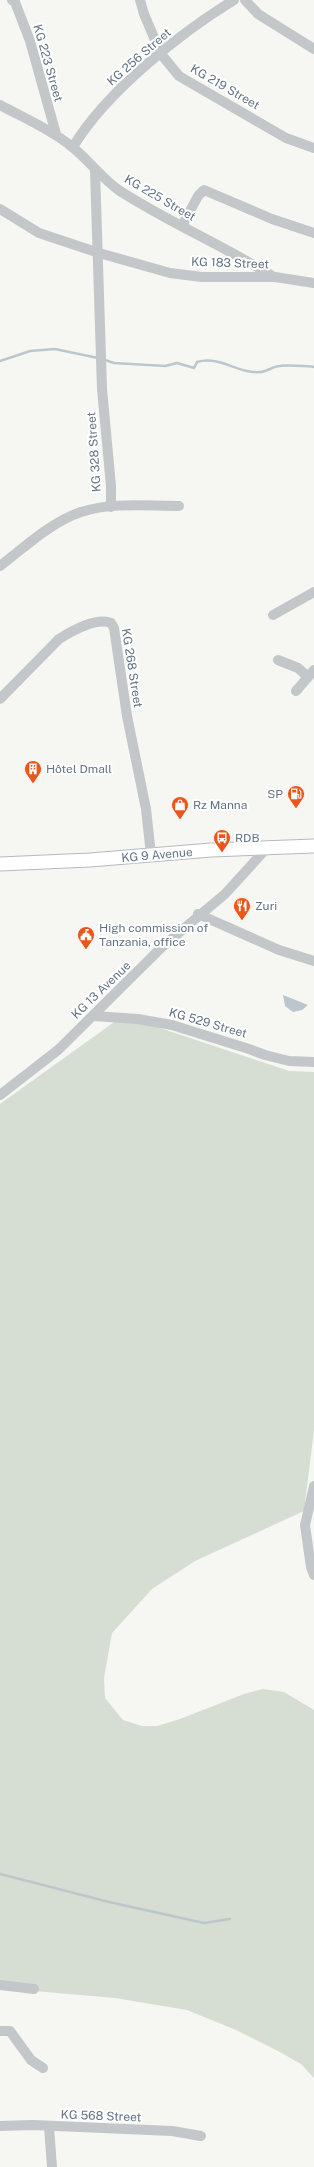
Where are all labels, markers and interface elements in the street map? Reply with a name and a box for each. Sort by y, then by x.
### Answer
street label: KG 223 Street [30,23,66,104]
street label: KG 256 Street [104,25,174,89]
street label: KG 219 Street [188,62,262,113]
street label: KG 225 Street [122,172,198,224]
street label: KG 183 Street [191,255,270,271]
street label: KG 328 Street [84,411,104,493]
street label: KG 268 Street [119,627,145,709]
building icon: Hôtel Dmall [23,759,43,784]
place label: Hôtel Dmall [46,762,112,776]
fuel station icon: SP [286,784,306,809]
place label: SP [267,787,283,801]
shop icon: Rz Manna [170,795,190,820]
place label: Rz Manna [193,798,247,812]
bus stop icon: RDB [212,828,232,853]
place label: RDB [235,831,260,845]
street label: KG 9 Avenue [121,845,193,865]
restaurant icon: Zuri [232,896,252,921]
place label: Zuri [255,899,277,913]
place label: High commission of Tanzania, office [99,921,208,949]
public building icon: High commission of Tanzania, office [76,925,96,950]
street label: KG 13 Avenue [69,958,134,1022]
street label: KG 529 Street [168,1005,249,1041]
street label: KG 568 Street [60,2108,142,2124]

